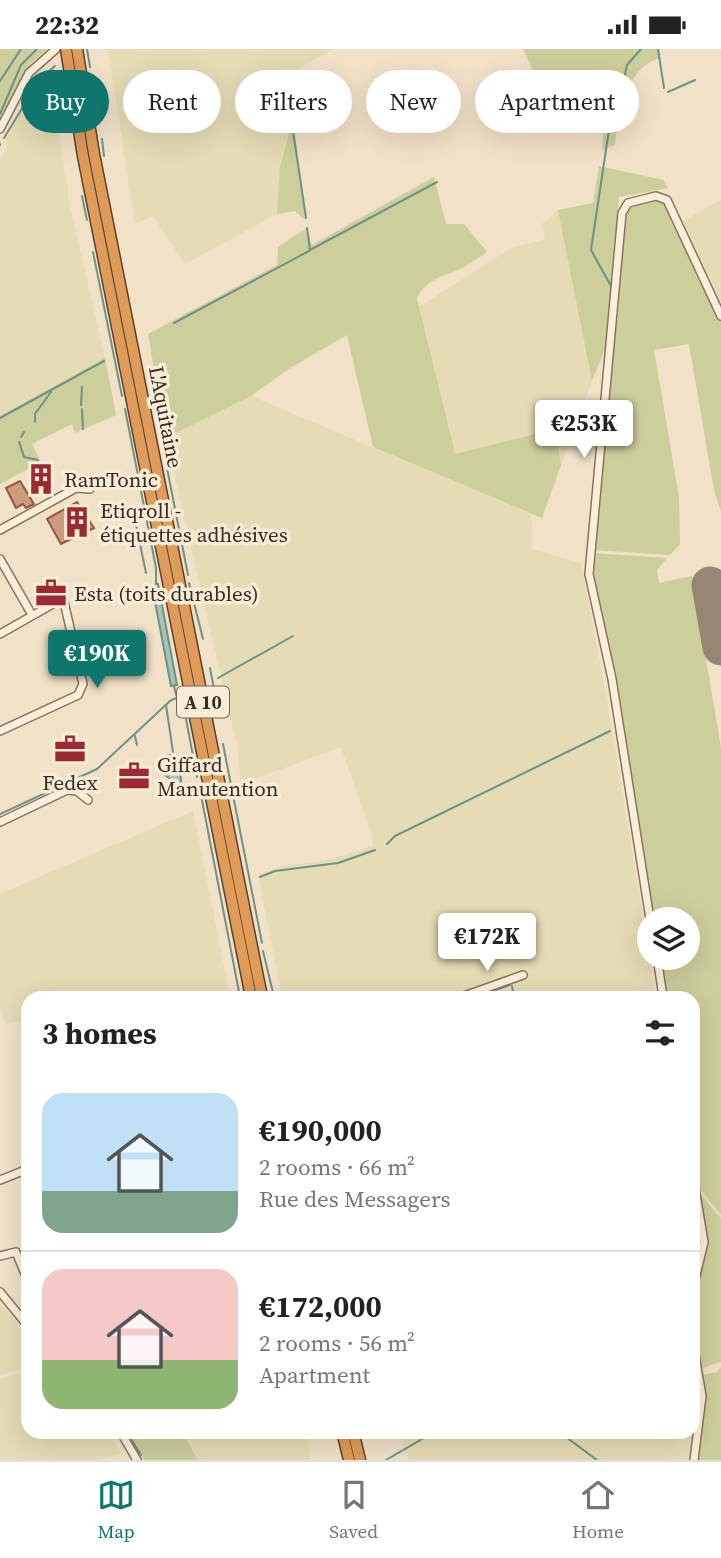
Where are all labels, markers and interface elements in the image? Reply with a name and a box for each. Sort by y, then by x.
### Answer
text: 22:32 [35,7,99,43]
chip: Buy [21,70,109,133]
chip: Rent [123,70,221,133]
chip: Filters [235,70,352,133]
chip: New [366,70,461,133]
chip: Apartment [475,70,639,133]
street label: L'Aquitaine [142,364,190,470]
pin: €253K [535,401,633,460]
text: €253K [551,407,617,439]
building icon: RamTonic [24,462,58,496]
place label: RamTonic [64,465,158,494]
place label: Etiqroll - étiquettes adhésives [100,496,288,549]
building icon: Etiqroll - étiquettes adhésives [60,505,94,539]
office icon: Esta (toits durables) [34,576,68,610]
place label: Esta (toits durables) [74,579,259,608]
pin: €190K [48,631,146,690]
text: €190K [64,637,130,669]
road number: A 10 [177,687,229,717]
office icon: Fedex [53,732,87,766]
place label: Giffard Manutention [157,750,279,803]
office icon: Giffard Manutention [117,759,151,793]
place label: Fedex [42,768,98,797]
map controls [637,907,700,970]
button: layers [637,907,700,970]
pin: €172K [438,913,536,973]
text: €172K [454,920,520,952]
text: 3 homes [42,1013,157,1054]
icon: filters [641,1014,679,1052]
text: €190,000 [259,1110,382,1151]
icon: home [98,1121,182,1205]
text: 2 rooms · 66 m² [259,1151,415,1183]
text: Rue des Messagers [259,1183,450,1215]
text: €172,000 [259,1286,382,1327]
icon: home [98,1297,182,1381]
text: 2 rooms · 56 m² [259,1327,415,1359]
text: Apartment [259,1359,370,1391]
tab: Map [97,1476,135,1544]
tab: Saved [329,1476,378,1544]
tab: Home [572,1476,624,1544]

